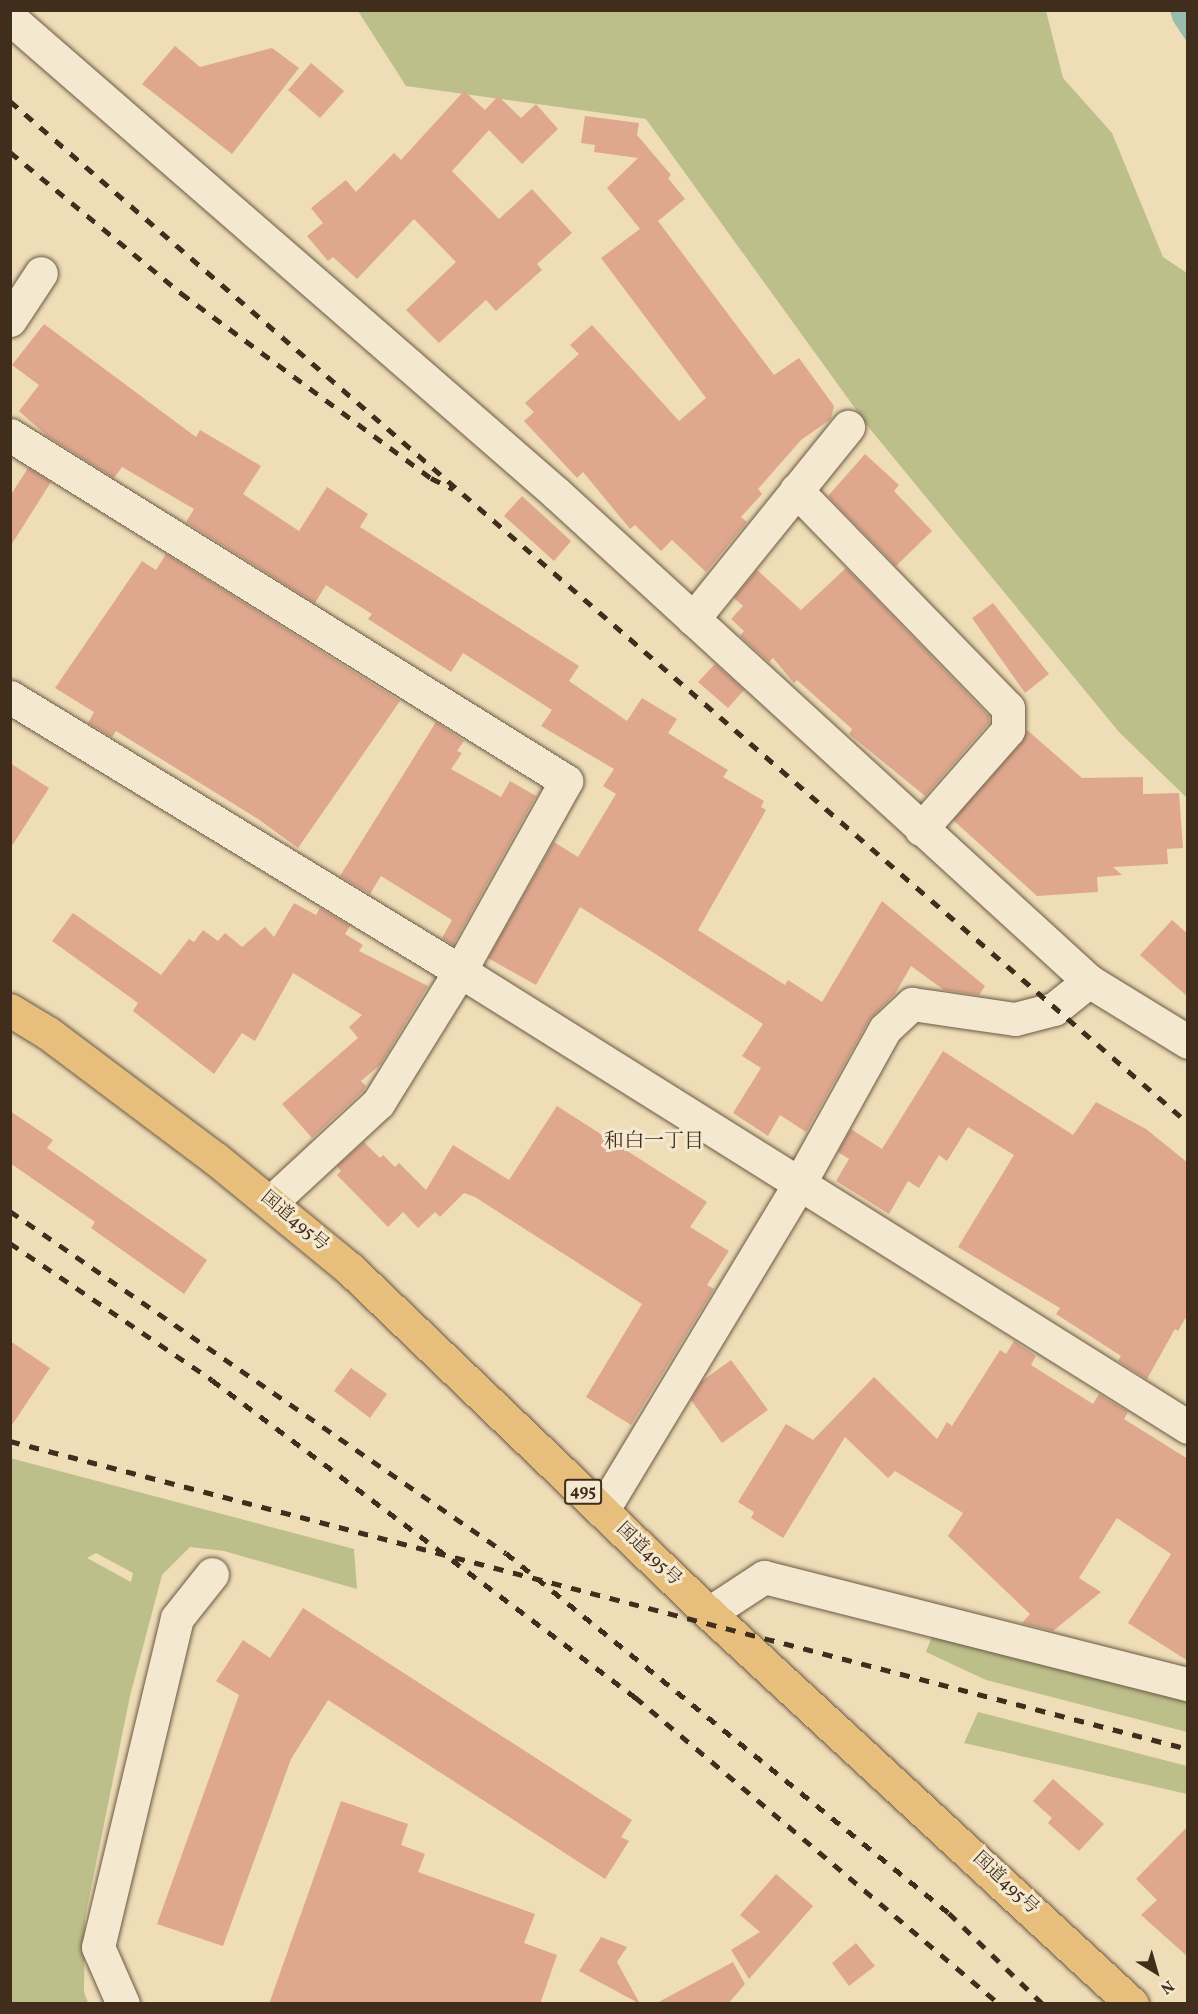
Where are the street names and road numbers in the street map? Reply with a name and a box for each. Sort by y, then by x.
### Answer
street label: 国道495号 [256,1187,332,1257]
road number: 495 [564,1479,602,1505]
street label: 国道495号 [611,1519,685,1591]
street label: 国道495号 [968,1848,1042,1920]

